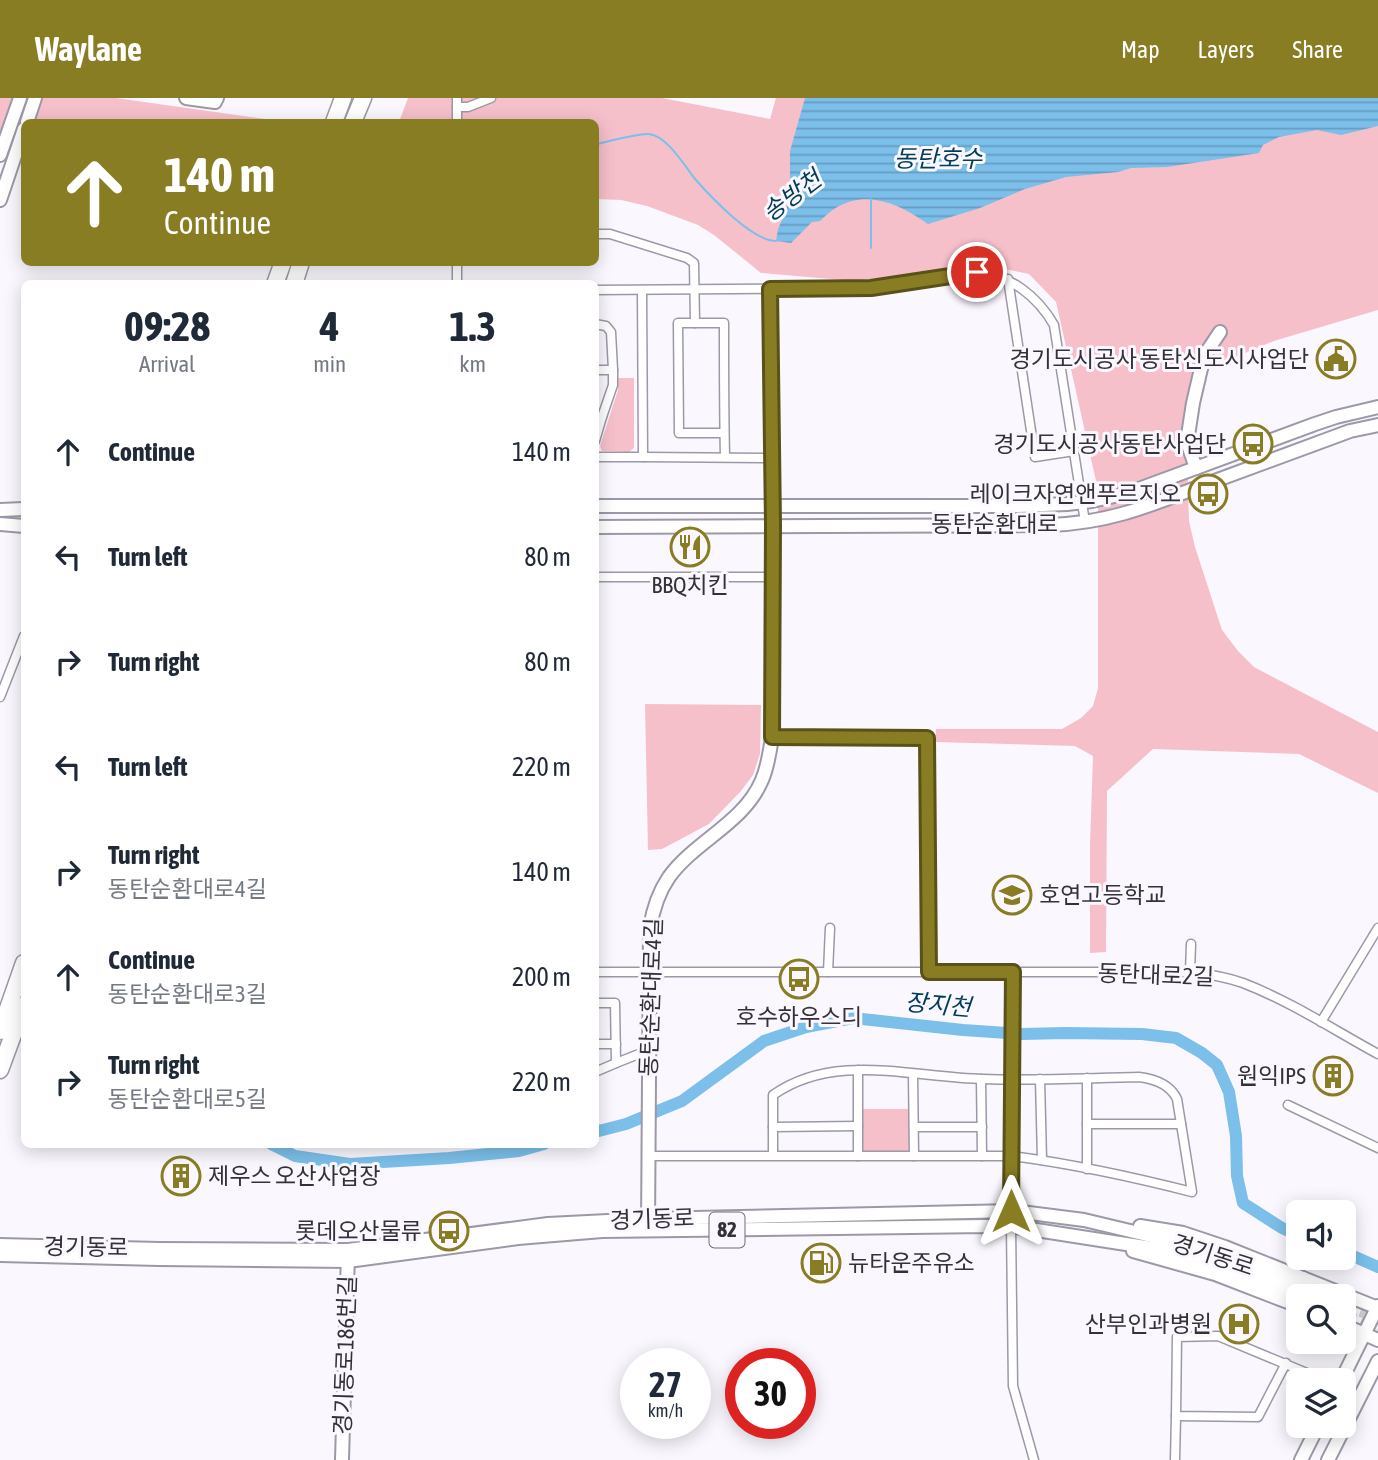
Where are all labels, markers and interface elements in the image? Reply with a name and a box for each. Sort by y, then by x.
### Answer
text: Waylane [35,30,142,68]
text: Map [1121,36,1160,63]
text: Layers [1198,36,1254,63]
text: Share [1292,36,1343,63]
water label: 동탄호수 [894,145,983,172]
text: 140 m [164,146,275,202]
icon: ahead [49,147,140,238]
water label: 송방천 [757,163,829,226]
text: Continue [164,204,271,241]
pin [947,242,1007,302]
icon: arrive [958,253,996,291]
text: 09:28 [124,302,210,350]
text: 4 [320,302,340,350]
text: 1.3 [449,302,496,350]
public building icon: 경기도시공사 동탄신도시사업단 [1315,338,1357,380]
place label: 경기도시공사 동탄신도시사업단 [1010,346,1309,372]
text: Arrival [139,351,195,377]
text: min [313,351,346,377]
text: km [459,351,486,377]
bus stop icon: 경기도시공사동탄사업단 [1232,423,1274,465]
place label: 경기도시공사동탄사업단 [993,431,1226,457]
icon: ahead [49,433,87,471]
text: Continue [108,437,195,467]
text: 140 m [512,437,571,467]
bus stop icon: 레이크자연앤푸르지오 [1187,473,1229,515]
place label: 레이크자연앤푸르지오 [969,481,1181,507]
street label: 동탄순환대로 [932,511,1058,537]
restaurant icon: BBQ치킨 [669,526,711,568]
icon: left [49,538,87,576]
text: Turn left [108,542,188,572]
text: 80 m [524,542,571,572]
place label: BBQ치킨 [651,572,729,598]
icon: right [49,643,87,681]
text: Turn right [108,647,199,677]
text: 80 m [524,647,571,677]
icon: left [49,748,87,786]
text: Turn left [108,752,188,782]
text: 220 m [512,752,571,782]
text: Turn right [108,840,199,870]
icon: right [49,853,87,891]
text: 140 m [512,857,571,887]
school or university icon: 호연고등학교 [991,874,1033,916]
text: 동탄순환대로4길 [108,876,267,902]
place label: 호연고등학교 [1039,882,1166,908]
street label: 동탄순환대로4길 [635,917,667,1077]
text: Continue [108,945,195,975]
icon: ahead [49,958,87,996]
bus stop icon: 호수하우스디 [778,958,820,1000]
street label: 동탄대로2길 [1097,960,1215,990]
text: 200 m [512,962,571,992]
text: 동탄순환대로3길 [108,981,267,1007]
water label: 장지천 [904,988,975,1021]
place label: 호수하우스디 [736,1004,862,1030]
text: Turn right [108,1050,199,1080]
building icon: 원익IPS [1312,1055,1354,1097]
icon: right [49,1063,87,1101]
place label: 원익IPS [1237,1063,1306,1089]
text: 220 m [512,1067,571,1097]
text: 동탄순환대로5길 [108,1086,267,1112]
building icon: 제우스 오산사업장 [160,1155,202,1197]
place label: 제우스 오산사업장 [208,1163,380,1189]
position arrow [974,1174,1048,1248]
map controls [1286,1200,1356,1438]
button: sound [1286,1200,1356,1270]
street label: 경기동로 [609,1205,695,1233]
bus stop icon: 롯데오산물류 [428,1210,470,1252]
road number: 82 [710,1212,744,1248]
place label: 롯데오산물류 [295,1218,422,1244]
street label: 경기동로 [1169,1230,1257,1280]
street label: 경기동로 [43,1233,129,1261]
fuel station icon: 뉴타운주유소 [800,1242,842,1284]
place label: 뉴타운주유소 [848,1250,975,1276]
street label: 경기동로186번길 [329,1275,361,1435]
button: search [1286,1284,1356,1354]
hospital icon: 산부인과병원 [1218,1303,1260,1345]
place label: 산부인과병원 [1085,1311,1212,1337]
speed limit sign: 30 [725,1348,816,1439]
text: 27 [649,1364,682,1404]
button: layers [1286,1368,1356,1438]
text: km/h [648,1400,683,1421]

